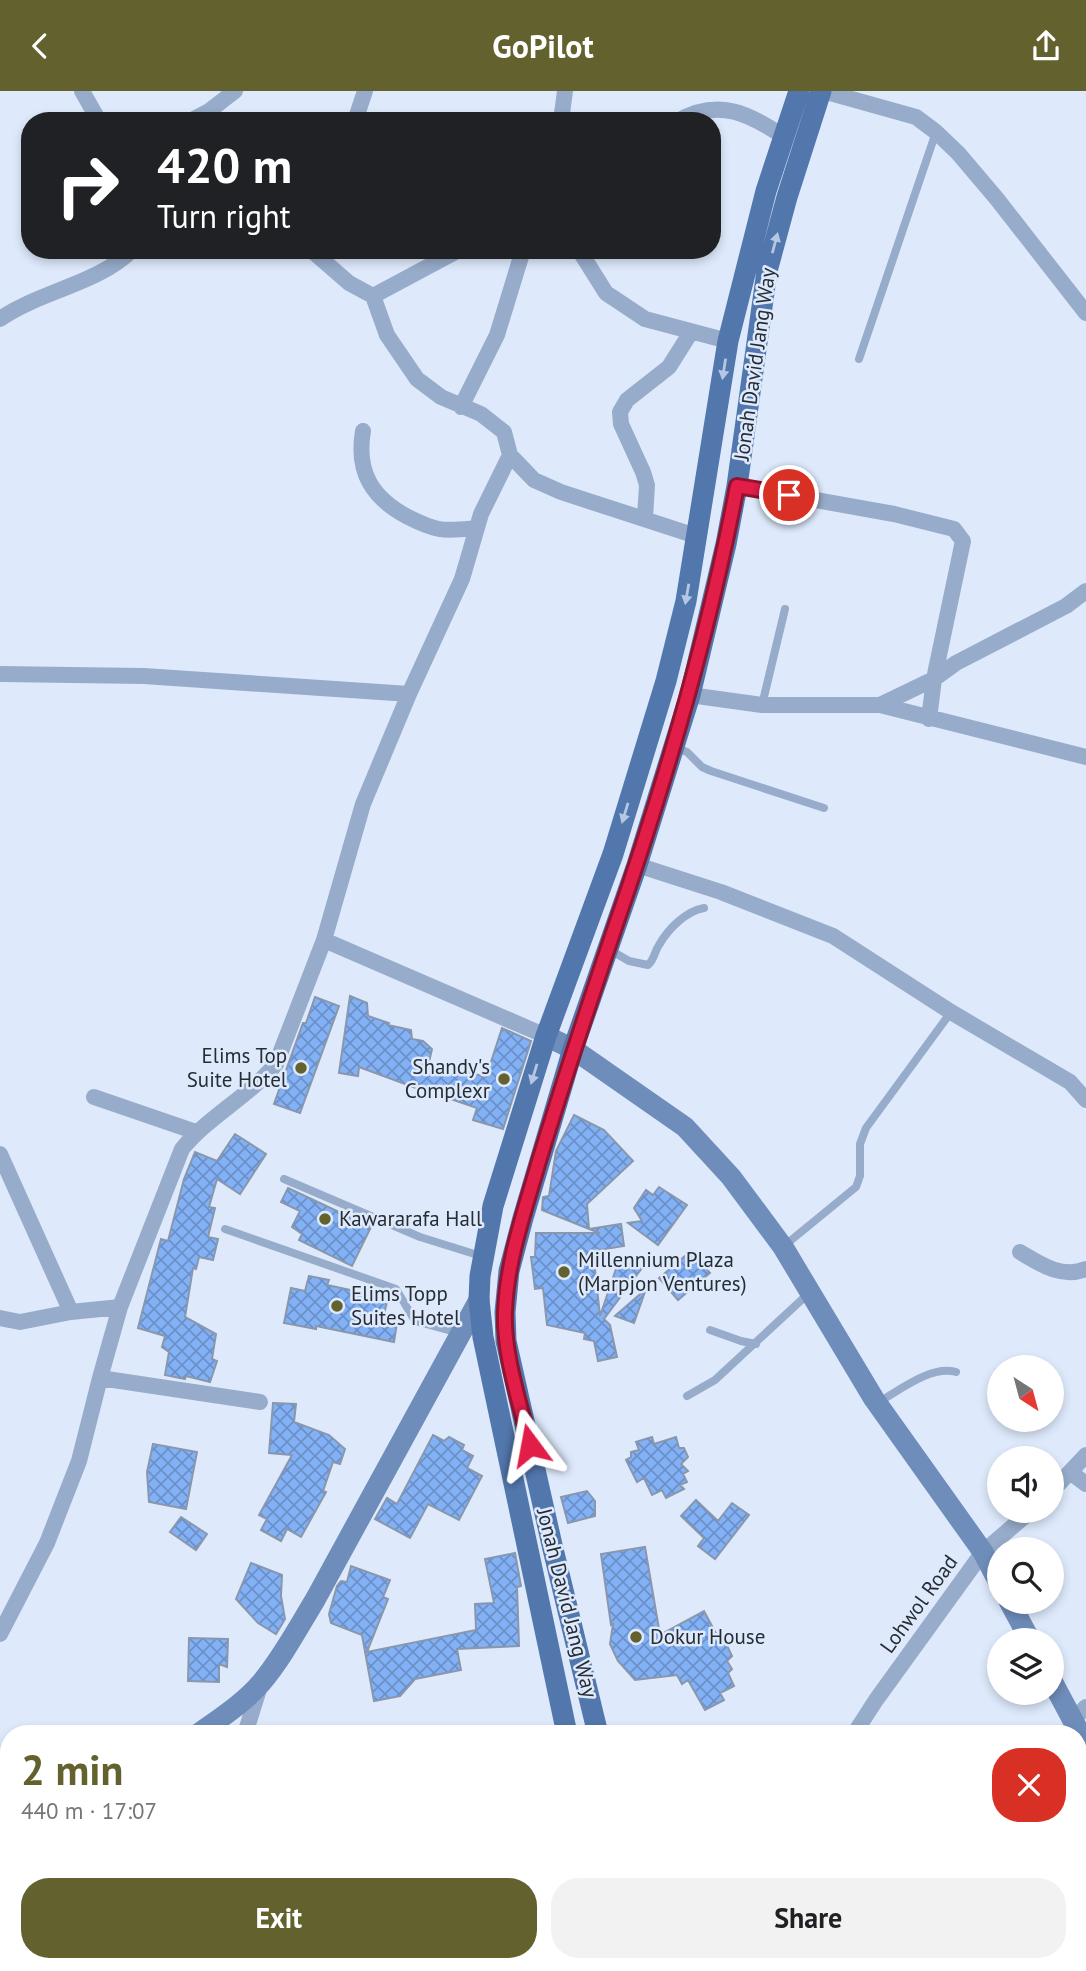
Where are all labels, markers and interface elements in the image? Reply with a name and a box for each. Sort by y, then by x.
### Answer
text: GoPilot [492,25,594,67]
icon: back [21,27,59,65]
icon: share [1027,27,1065,65]
text: 420 m [157,133,292,197]
icon: right [42,140,133,231]
text: Turn right [157,195,291,237]
one-way arrow [770,233,780,254]
street label: Jonah David Jang Way [727,266,781,463]
one-way arrow [718,358,729,380]
pin [759,465,819,525]
icon: arrive [770,476,808,514]
one-way arrow [681,583,692,605]
one-way arrow [620,802,630,823]
place label: Elims Top Suite Hotel [187,1042,287,1093]
place label: Shandy's Complexr [405,1053,490,1104]
marker: Elims Top Suite Hotel [293,1060,309,1076]
one-way arrow [529,1063,539,1084]
marker: Shandy's Complexr [496,1071,512,1087]
place label: Kawararafa Hall [339,1205,482,1232]
marker: Kawararafa Hall [317,1211,333,1227]
place label: Millennium Plaza (Marpjon Ventures) [578,1246,747,1297]
marker: Millennium Plaza (Marpjon Ventures) [556,1264,572,1280]
place label: Elims Topp Suites Hotel [351,1280,460,1331]
marker: Elims Topp Suites Hotel [329,1298,345,1314]
north arrow [987,1355,1064,1431]
map controls [987,1355,1064,1705]
position arrow [493,1408,567,1482]
button: sound [987,1446,1064,1523]
street label: Jonah David Jang Way [531,1504,604,1701]
button: search [987,1537,1064,1614]
street label: Lohwol Road [874,1549,963,1658]
place label: Dokur House [650,1623,765,1650]
button: layers [987,1628,1064,1705]
marker: Dokur House [628,1629,644,1645]
text: 2 min [21,1742,123,1797]
button: close [992,1748,1066,1822]
text: 440 m · 17:07 [21,1796,157,1825]
button: Exit [21,1878,537,1958]
button: Share [551,1878,1066,1958]

